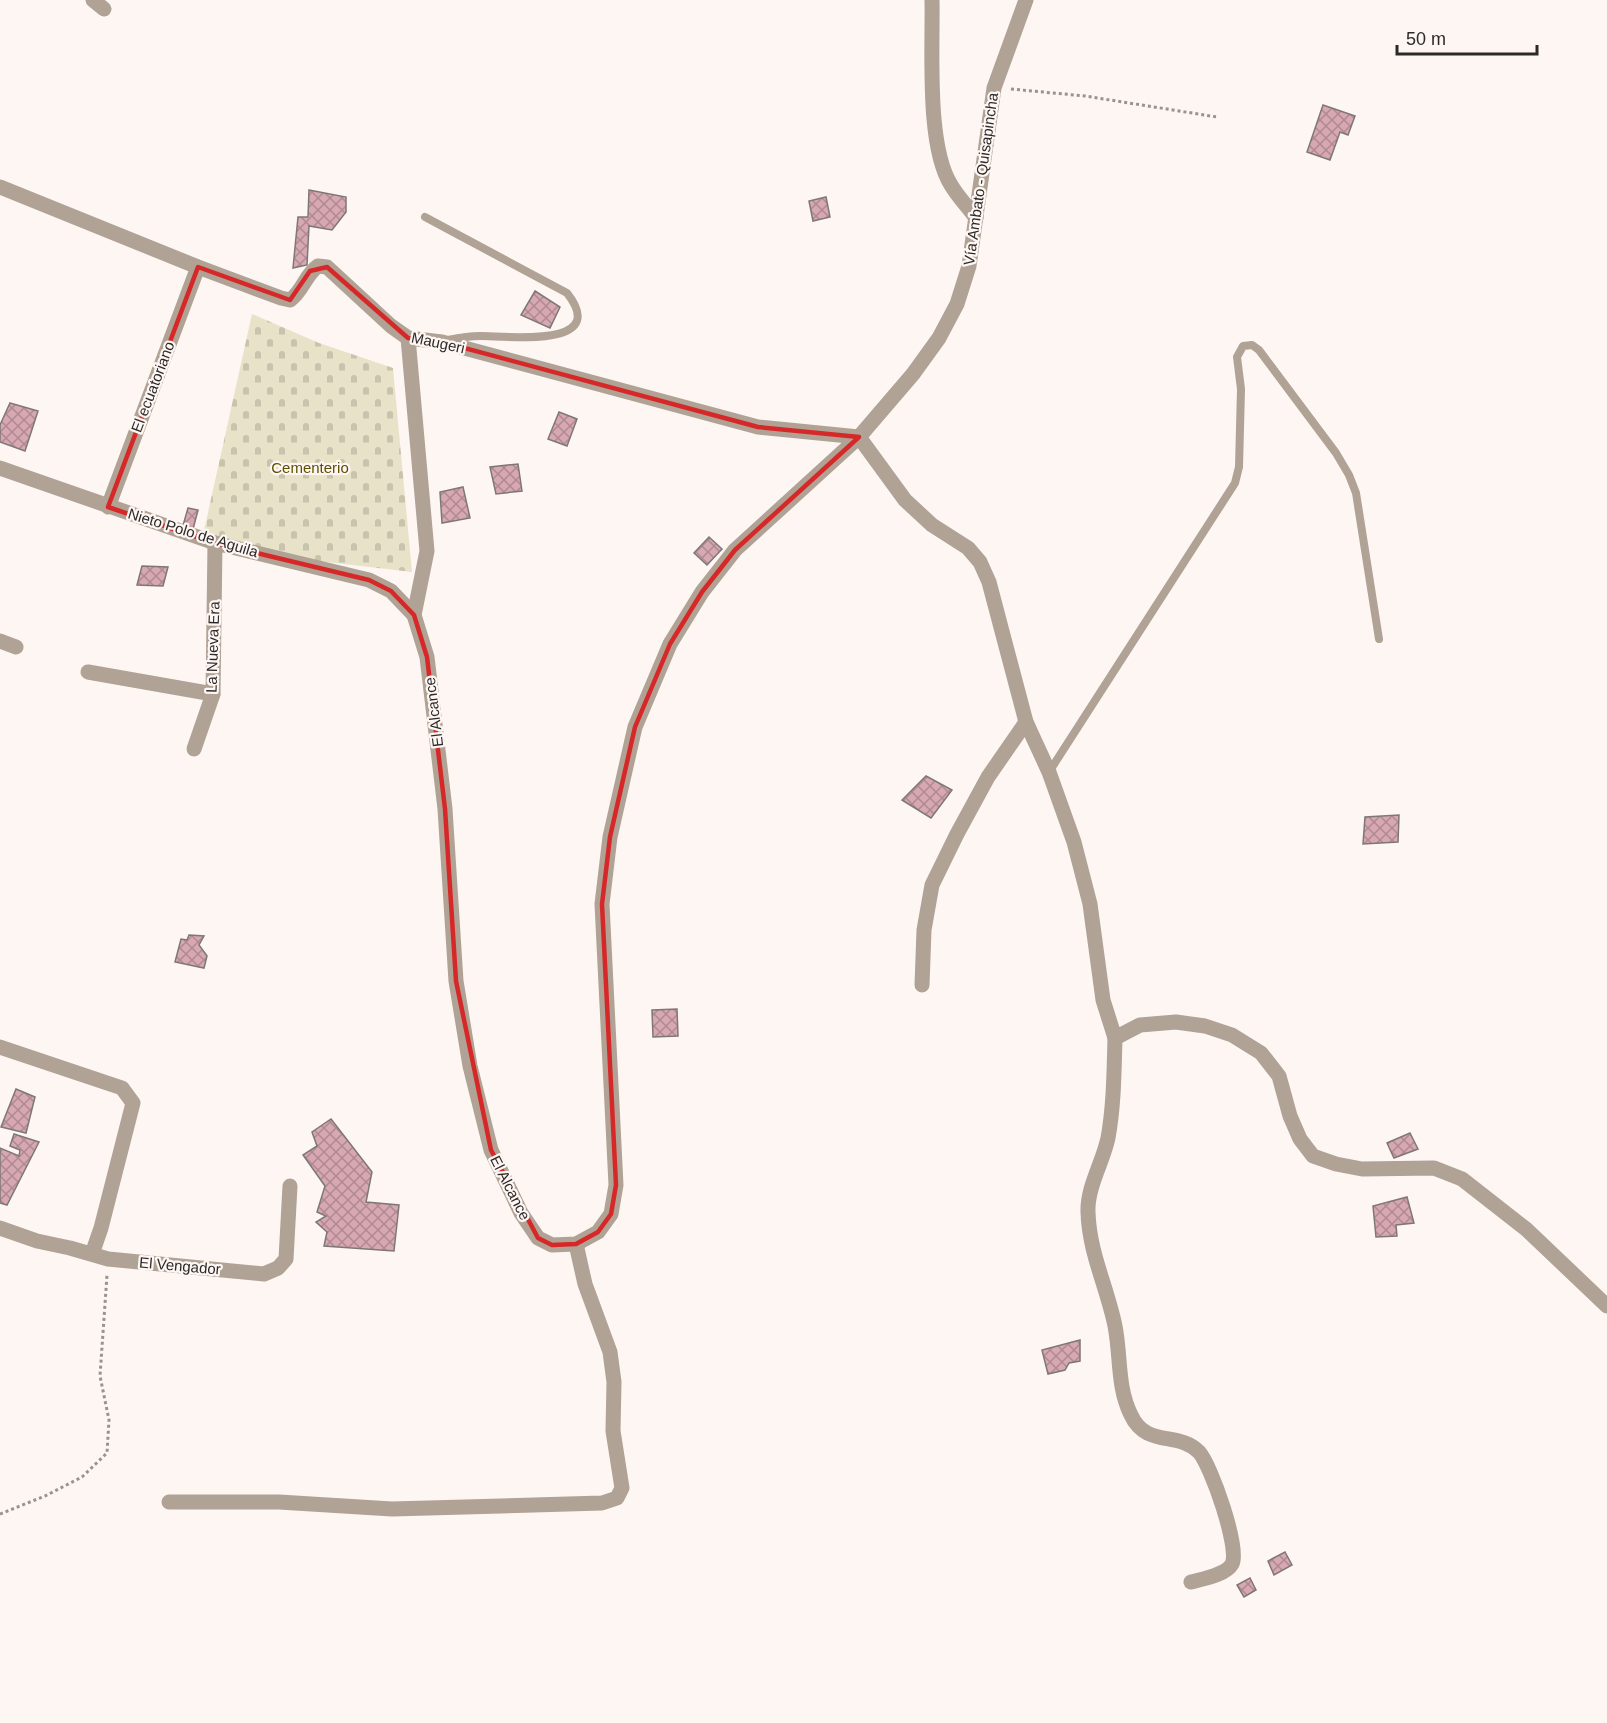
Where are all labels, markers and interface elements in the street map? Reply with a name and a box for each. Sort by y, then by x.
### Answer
scale bar [1397,18,1536,56]
text: 50 m [1406,29,1446,49]
street label: Vía Ambato - Quisapincha [960,91,1001,266]
street label: Maugeri [410,329,466,356]
street label: El ecuatoriano [127,339,178,435]
park label: Cementerio [271,459,349,476]
street label: Nieto Polo de Aguila [126,505,261,561]
street label: La Nueva Era [202,600,223,693]
street label: El Alcance [421,676,446,748]
street label: El Alcance [487,1153,534,1223]
street label: El Vengador [139,1253,221,1278]

